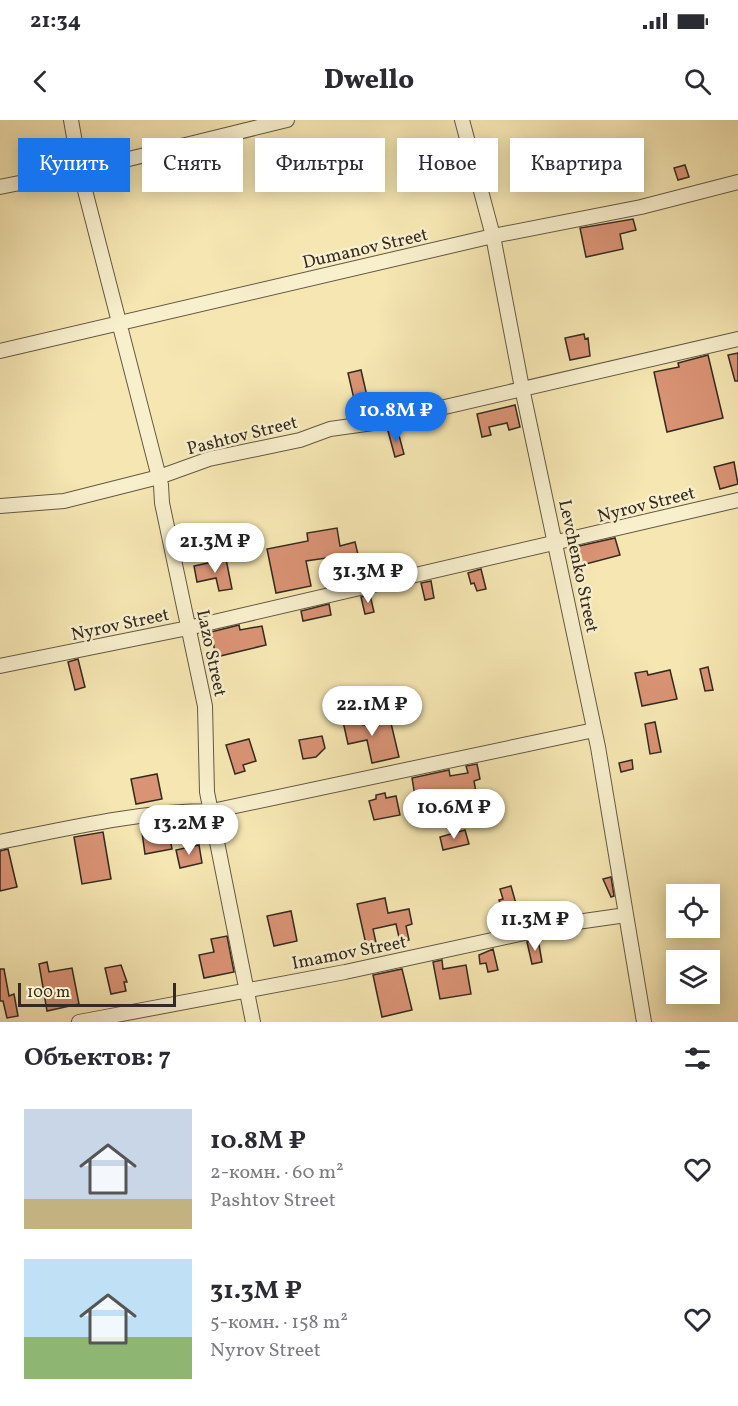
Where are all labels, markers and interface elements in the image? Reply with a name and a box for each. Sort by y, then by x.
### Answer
text: 21:34 [30,6,81,37]
text: Dwello [324,62,414,100]
icon: back [24,65,57,98]
icon: search [681,65,714,98]
chip: Купить [18,138,130,192]
chip: Снять [142,138,243,192]
chip: Фильтры [255,138,385,192]
chip: Новое [397,138,498,192]
chip: Квартира [510,138,644,192]
street label: Dumanov Street [300,223,431,276]
pin: 10.8M ₽ [341,392,451,443]
text: 10.8M ₽ [359,397,433,425]
street label: Pashtov Street [184,411,300,462]
street label: Nyrov Street [595,481,698,530]
street label: Levchenko Street [551,498,604,635]
pin: 21.3M ₽ [160,523,270,574]
text: 21.3M ₽ [180,528,250,556]
pin: 31.3M ₽ [313,553,423,604]
text: 31.3M ₽ [333,558,403,586]
street label: Nyrov Street [69,603,172,648]
street label: Lazo Street [189,607,232,699]
pin: 22.1M ₽ [317,686,427,737]
text: 22.1M ₽ [336,691,408,719]
pin: 10.6M ₽ [399,789,509,840]
text: 10.6M ₽ [417,794,491,822]
pin: 13.2M ₽ [134,805,244,856]
text: 13.2M ₽ [153,810,225,838]
map controls [666,884,720,1004]
button: locate [666,884,720,938]
pin: 11.3M ₽ [480,901,590,952]
text: 11.3M ₽ [501,906,569,934]
street label: Imamov Street [290,930,409,977]
button: layers [666,950,720,1004]
scale bar [18,980,176,1008]
text: 100 m [27,982,70,1004]
text: Объектов: 7 [24,1040,171,1076]
icon: filters [681,1042,714,1075]
text: 10.8M ₽ [210,1123,306,1159]
icon: home [72,1133,144,1205]
icon: heart [681,1153,714,1186]
text: 2-комн. · 60 m² [210,1159,344,1187]
text: Pashtov Street [210,1187,336,1215]
text: 31.3M ₽ [210,1273,302,1309]
icon: home [72,1283,144,1355]
icon: heart [681,1303,714,1336]
text: 5-комн. · 158 m² [210,1309,348,1337]
text: Nyrov Street [210,1337,321,1365]

